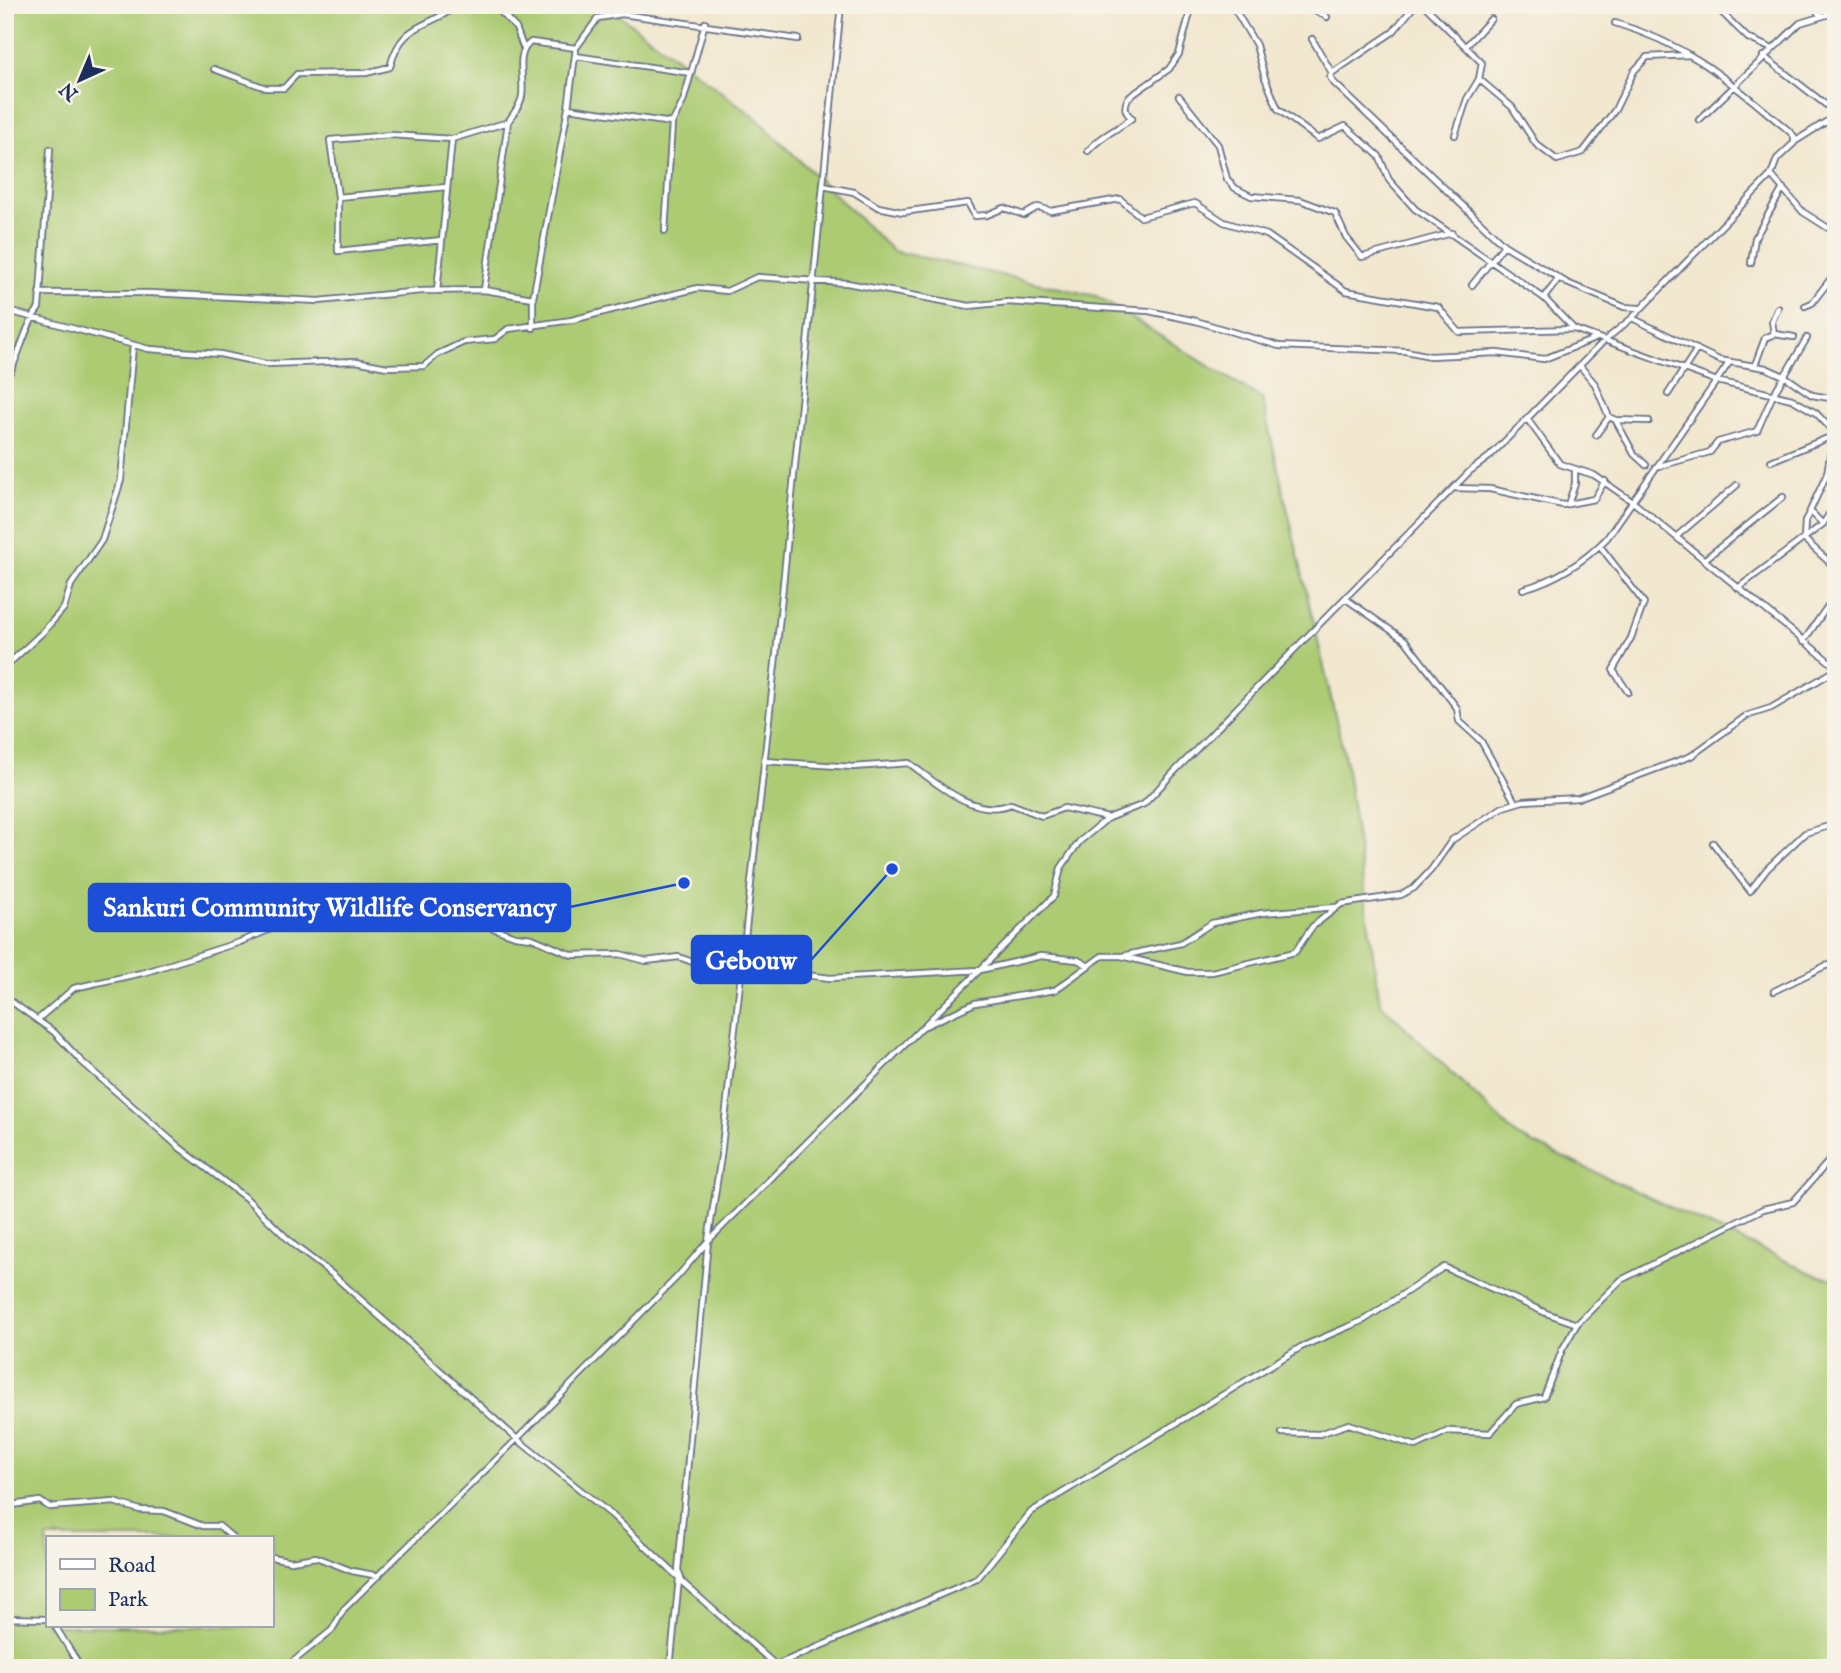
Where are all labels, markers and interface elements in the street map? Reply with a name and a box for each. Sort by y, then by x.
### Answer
north arrow [46,46,116,116]
text: N [55,76,85,106]
callout: Sankuri Community Wildlife Conservancy [89,884,570,931]
text: Sankuri Community Wildlife Conservancy [103,892,558,925]
callout: Gebouw [692,936,811,983]
text: Gebouw [706,945,797,978]
legend [46,1536,273,1628]
text: Road [108,1553,156,1580]
text: Park [108,1587,149,1614]

